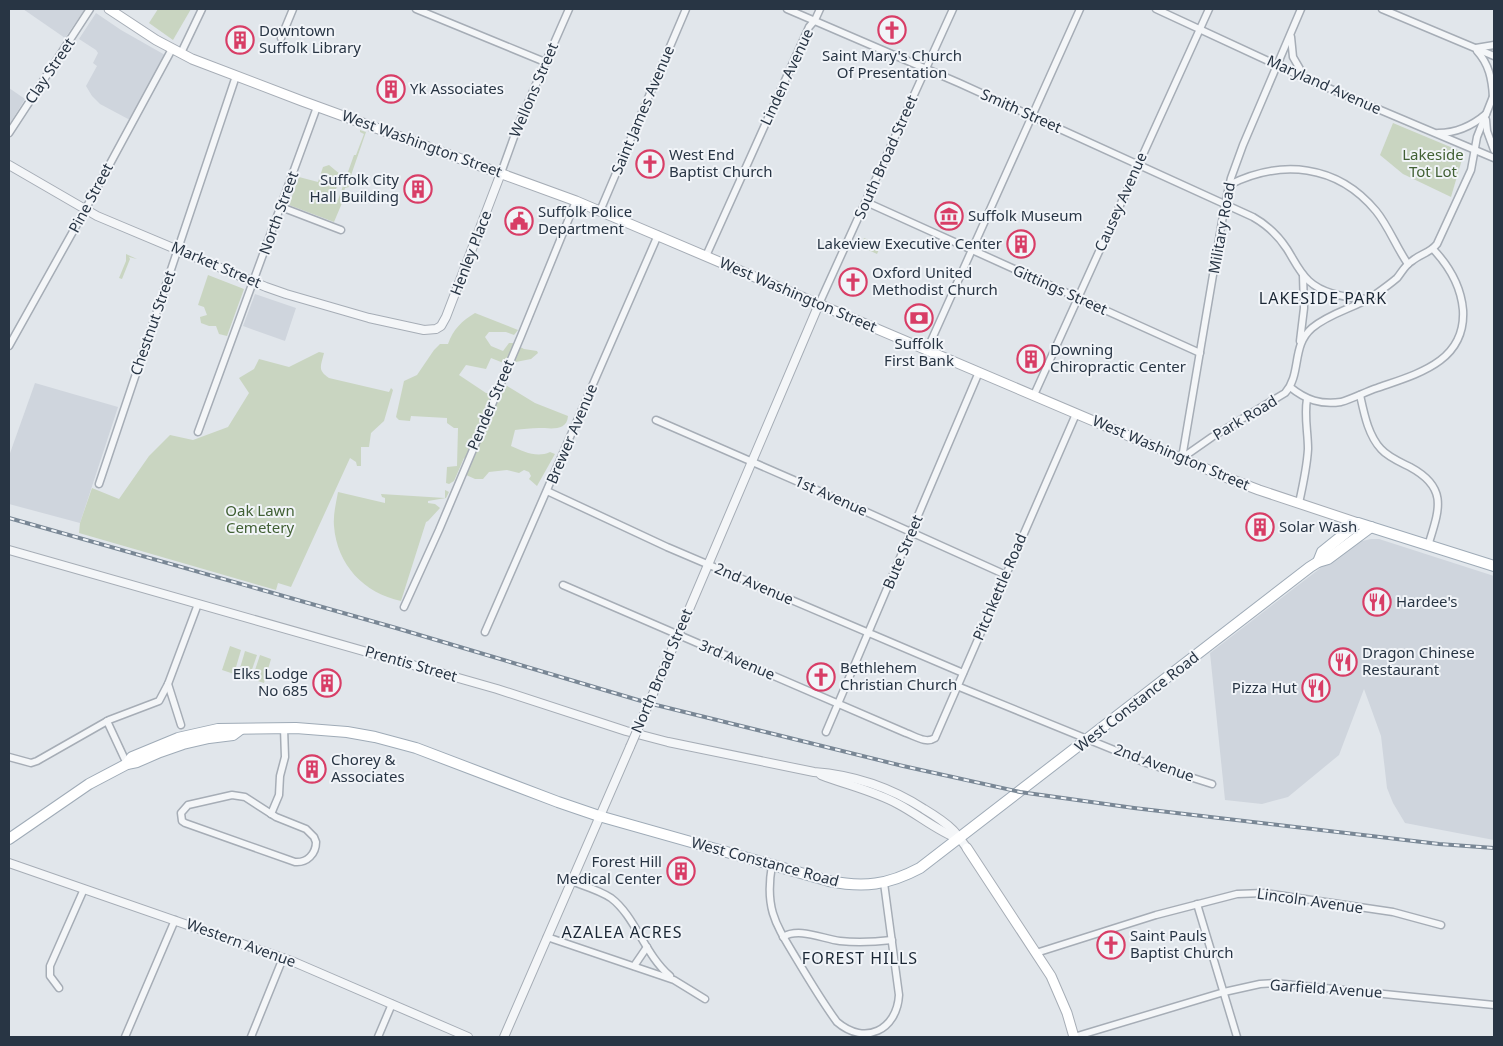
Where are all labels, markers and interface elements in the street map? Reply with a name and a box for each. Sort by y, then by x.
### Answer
church icon: Saint Mary's Church Of Presentation [877,15,907,45]
place label: Downtown Suffolk Library [259,20,361,57]
building icon: Downtown Suffolk Library [225,25,255,55]
street label: Linden Avenue [755,25,817,128]
street label: Clay Street [20,33,79,107]
street label: Wellons Street [504,39,562,140]
street label: Saint James Avenue [606,42,678,177]
place label: Saint Mary's Church Of Presentation [822,45,962,82]
street label: Maryland Avenue [1264,50,1385,118]
building icon: Yk Associates [376,74,406,104]
place label: Yk Associates [410,78,504,98]
street label: Smith Street [978,83,1066,137]
street label: South Broad Street [849,91,922,222]
street label: West Washington Street [339,105,506,182]
place label: West End Baptist Church [669,144,773,181]
park label: Lakeside Tot Lot [1402,144,1464,181]
church icon: West End Baptist Church [635,149,665,179]
street label: Causey Avenue [1089,149,1151,254]
street label: Pine Street [63,159,117,236]
street label: North Street [254,168,303,257]
place label: Suffolk City Hall Building [309,169,399,206]
building icon: Suffolk City Hall Building [403,174,433,204]
street label: Military Road [1203,180,1239,275]
place label: Suffolk Police Department [538,201,632,238]
museum icon: Suffolk Museum [934,201,964,231]
place label: Suffolk Museum [968,205,1083,225]
public building icon: Suffolk Police Department [504,206,534,236]
street label: Henley Place [445,207,495,298]
building icon: Lakeview Executive Center [1006,229,1036,259]
place label: Lakeview Executive Center [817,233,1002,253]
street label: Market Street [168,236,265,292]
street label: West Washington Street [717,252,881,337]
street label: Gittings Street [1010,259,1111,319]
place label: Oxford United Methodist Church [872,262,998,299]
street label: Chestnut Street [125,267,180,378]
church icon: Oxford United Methodist Church [838,267,868,297]
district label: LAKESIDE PARK [1259,287,1387,309]
bank icon: Suffolk First Bank [904,303,934,333]
place label: Suffolk First Bank [884,333,954,370]
place label: Downing Chiropractic Center [1050,339,1186,376]
building icon: Downing Chiropractic Center [1016,344,1046,374]
street label: Pender Street [462,356,518,453]
street label: Brewer Avenue [541,381,601,487]
street label: Park Road [1209,390,1280,444]
street label: West Washington Street [1090,410,1254,495]
street label: 1st Avenue [792,470,871,520]
park label: Oak Lawn Cemetery [225,500,295,537]
street label: Bute Street [878,511,927,592]
building icon: Solar Wash [1245,512,1275,542]
place label: Solar Wash [1279,516,1357,536]
street label: Pitchkettle Road [968,530,1031,643]
street label: 2nd Avenue [712,558,797,609]
restaurant icon: Hardee's [1362,587,1392,617]
place label: Hardee's [1396,591,1458,611]
street label: North Broad Street [626,605,697,736]
street label: 3rd Avenue [697,634,778,684]
street label: Prentis Street [363,640,460,686]
place label: Dragon Chinese Restaurant [1362,642,1475,679]
street label: West Constance Road [1070,646,1203,756]
restaurant icon: Dragon Chinese Restaurant [1328,647,1358,677]
place label: Bethlehem Christian Church [840,657,957,694]
church icon: Bethlehem Christian Church [806,662,836,692]
place label: Elks Lodge No 685 [233,663,308,700]
building icon: Elks Lodge No 685 [312,668,342,698]
restaurant icon: Pizza Hut [1301,673,1331,703]
place label: Pizza Hut [1232,677,1298,697]
street label: 2nd Avenue [1112,738,1197,786]
place label: Chorey & Associates [331,749,405,786]
building icon: Chorey & Associates [297,754,327,784]
street label: West Constance Road [689,832,841,890]
place label: Forest Hill Medical Center [556,851,662,888]
building icon: Forest Hill Medical Center [666,856,696,886]
street label: Lincoln Avenue [1256,883,1365,917]
street label: Western Avenue [184,913,299,971]
district label: AZALEA ACRES [562,921,682,943]
place label: Saint Pauls Baptist Church [1130,925,1234,962]
church icon: Saint Pauls Baptist Church [1096,930,1126,960]
district label: FOREST HILLS [802,947,918,969]
street label: Garfield Avenue [1269,974,1383,1002]

